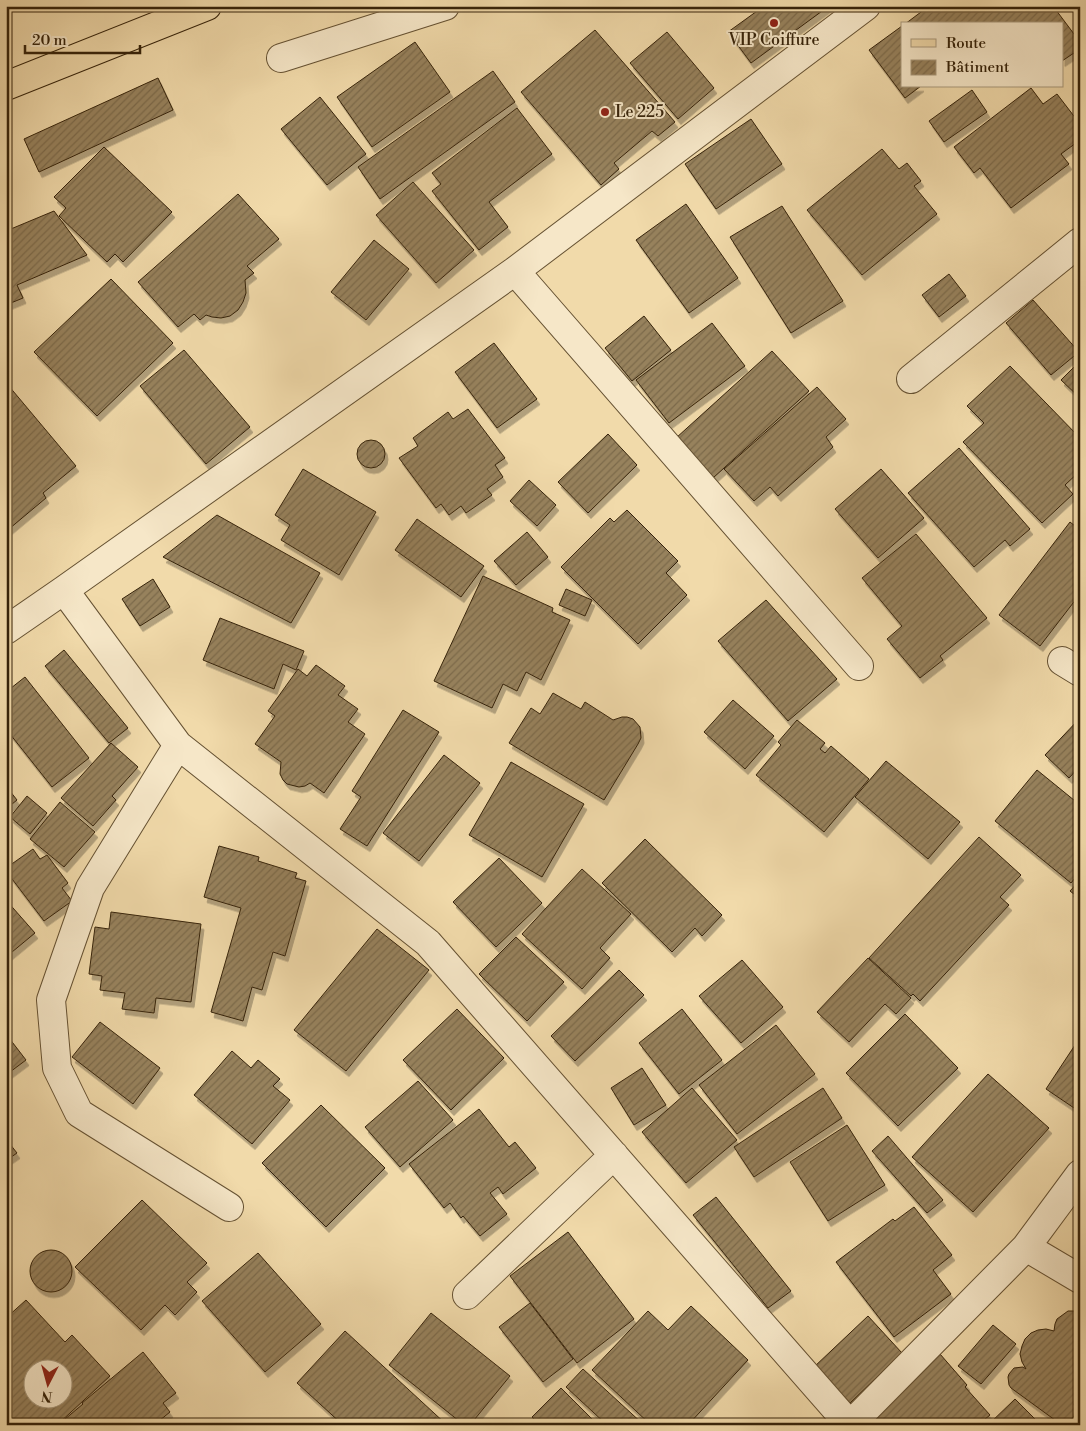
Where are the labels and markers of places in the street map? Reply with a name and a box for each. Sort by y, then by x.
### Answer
marker: VIP Coiffure [768,17,780,29]
place label: VIP Coiffure [727,30,820,50]
place label: Le 225 [615,102,664,122]
marker: Le 225 [599,106,611,118]

